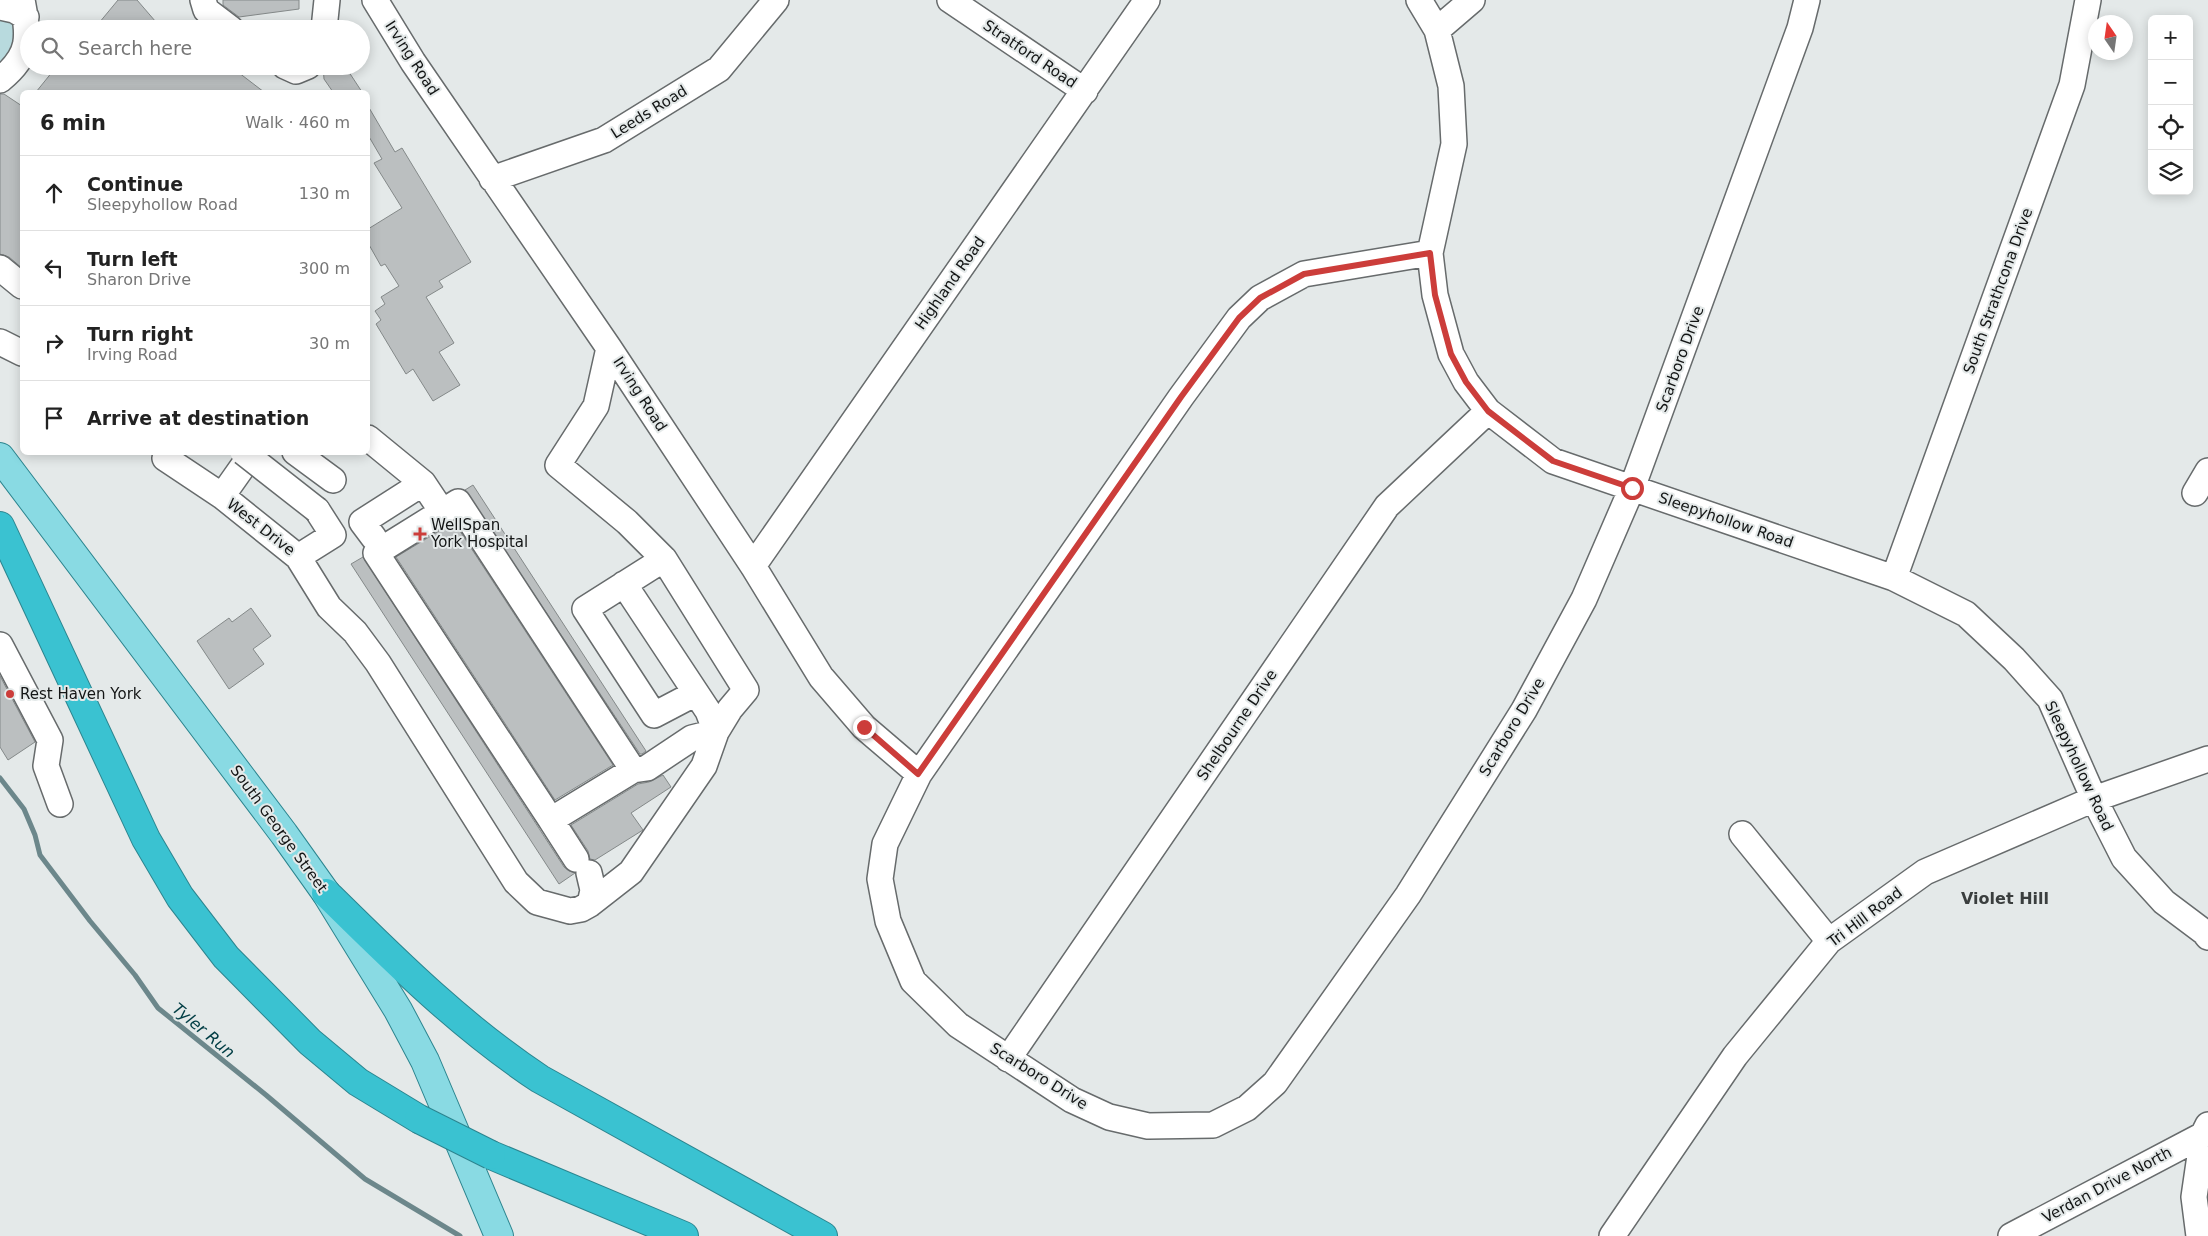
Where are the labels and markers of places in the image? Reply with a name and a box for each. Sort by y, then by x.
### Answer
place label: WellSpan York Hospital [430,516,528,551]
marker: WellSpan York Hospital [413,527,427,541]
place label: Rest Haven York [20,685,142,703]
marker: Rest Haven York [4,688,16,700]

